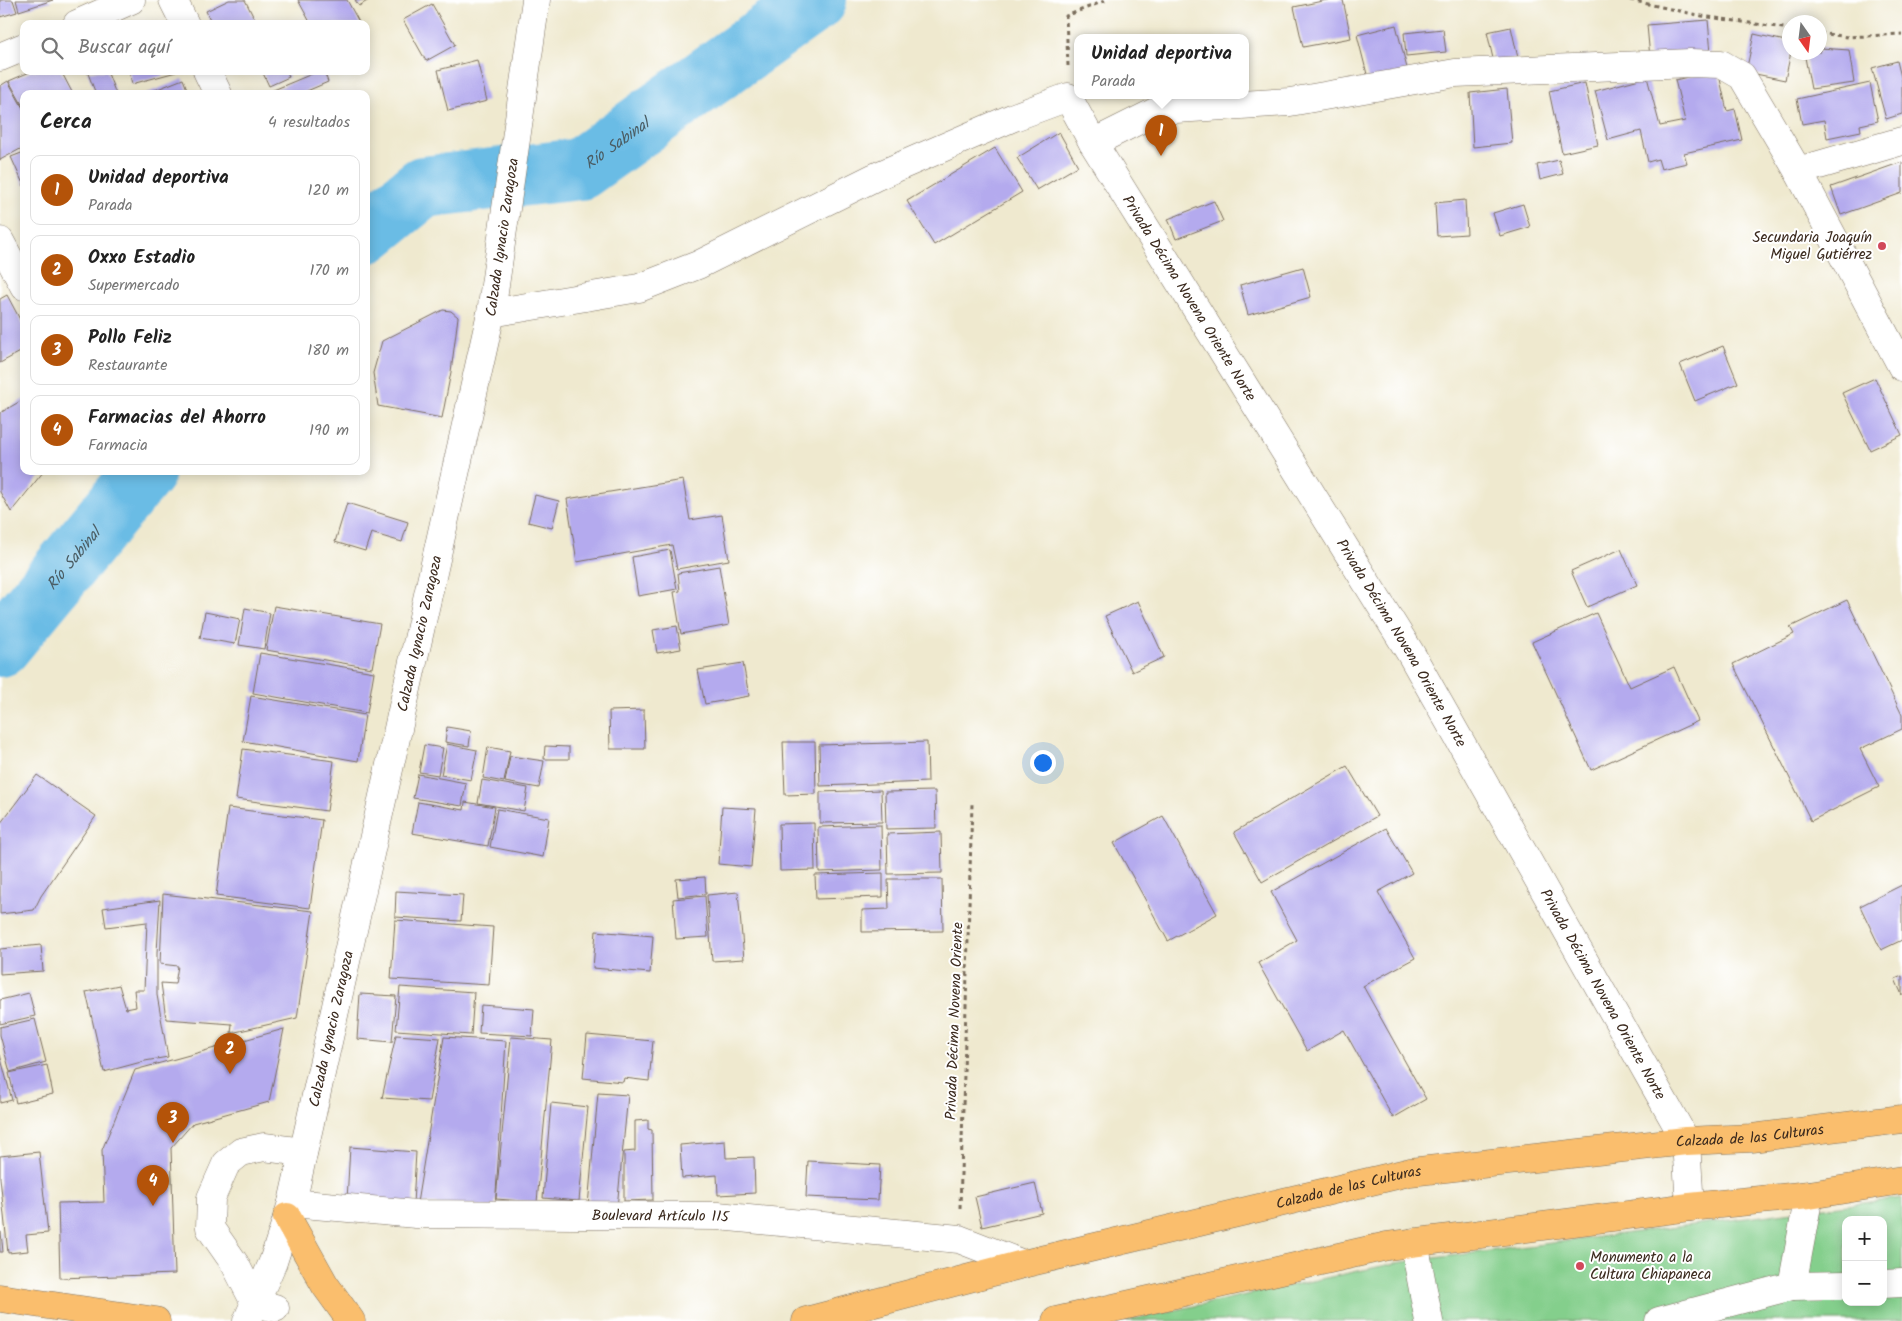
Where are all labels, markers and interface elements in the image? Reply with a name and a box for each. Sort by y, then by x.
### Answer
north arrow [1782,15,1827,60]
search box [20,20,370,75]
text: Buscar aquí [78,33,170,63]
icon: search [38,34,66,62]
popup [1074,34,1249,99]
text: Unidad deportiva [1091,39,1232,69]
text: Parada [1091,69,1136,94]
text: Cerca [40,106,92,139]
text: 4 resultados [268,110,350,135]
water label: Río Sabinal [579,110,658,176]
pin: 1 [1145,115,1177,156]
street label: Calzada Ignacio Zaragoza [480,157,526,318]
text: Unidad deportiva [88,163,229,193]
text: 1 [55,178,59,203]
text: 120 m [308,178,349,203]
street label: Privada Décima Novena Oriente Norte [1115,191,1262,407]
text: Parada [88,193,132,218]
place label: Secundaria Joaquín Miguel Gutiérrez [1753,226,1872,267]
marker: Secundaria Joaquín Miguel Gutiérrez [1876,240,1888,252]
text: Oxxo Estadio [88,243,195,273]
text: 2 [52,258,62,283]
text: 170 m [309,258,349,283]
text: Supermercado [88,273,179,298]
text: Pollo Feliz [88,323,172,353]
text: 3 [53,338,61,363]
text: 180 m [307,338,349,363]
text: Restaurante [88,353,167,378]
text: Farmacias del Ahorro [88,403,266,433]
text: 4 [53,418,61,443]
text: 190 m [309,418,349,443]
text: Farmacia [88,433,148,458]
water label: Río Sabinal [40,520,109,596]
street label: Privada Décima Novena Oriente Norte [1329,535,1472,752]
street label: Calzada Ignacio Zaragoza [391,553,449,714]
your location [1030,750,1056,776]
street label: Privada Décima Novena Oriente Norte [1533,885,1672,1105]
street label: Privada Décima Novena Oriente [940,921,970,1120]
street label: Calzada Ignacio Zaragoza [303,948,361,1110]
pin: 2 [214,1033,246,1074]
pin: 3 [157,1102,189,1143]
street label: Calzada de las Culturas [1675,1118,1826,1155]
street label: Calzada de las Culturas [1274,1160,1423,1216]
pin: 4 [137,1165,169,1206]
street label: Boulevard Artículo 115 [592,1204,731,1230]
map controls [1842,1216,1887,1306]
button: + [1842,1216,1887,1261]
place label: Monumento a la Cultura Chiapaneca [1590,1246,1711,1287]
marker: Monumento a la Cultura Chiapaneca [1574,1260,1586,1272]
button: − [1842,1261,1887,1306]

